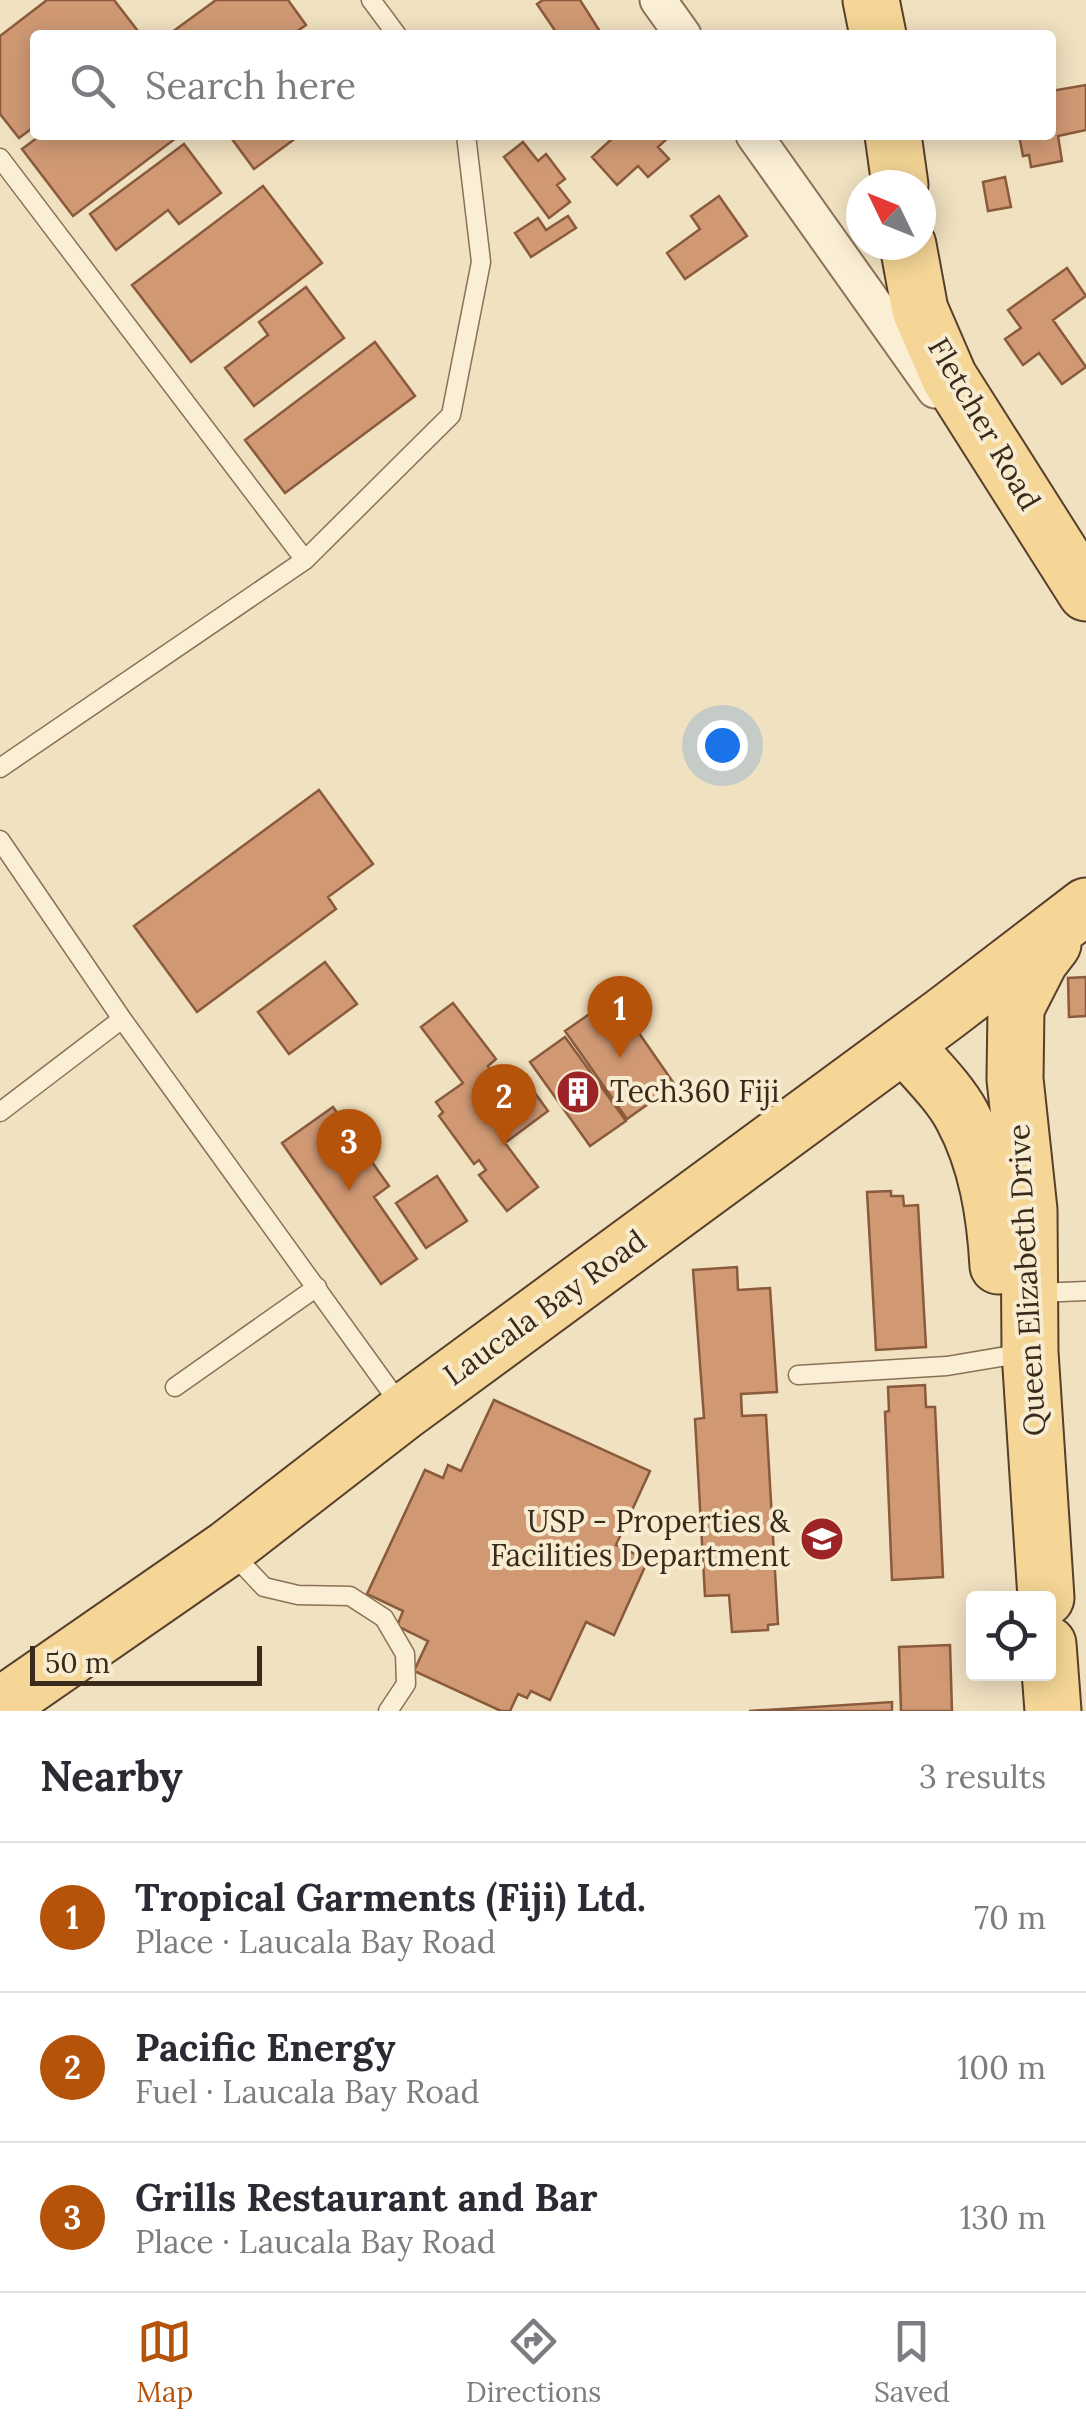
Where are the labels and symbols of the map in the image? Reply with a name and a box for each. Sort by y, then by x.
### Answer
north arrow [846,170,936,260]
street label: Fletcher Road [920,330,1050,517]
your location [697,720,748,771]
pin: 1 [588,976,652,1058]
pin: 2 [472,1064,536,1146]
building icon: Tech360 Fiji [555,1069,601,1115]
place label: Tech360 Fiji [610,1072,779,1111]
pin: 3 [316,1108,382,1191]
street label: Queen Elizabeth Drive [999,1123,1053,1437]
street label: Laucala Bay Road [436,1221,654,1394]
place label: USP - Properties & Facilities Department [490,1502,791,1574]
school or university icon: USP - Properties & Facilities Department [799,1516,845,1562]
scale bar [30,1641,262,1686]

